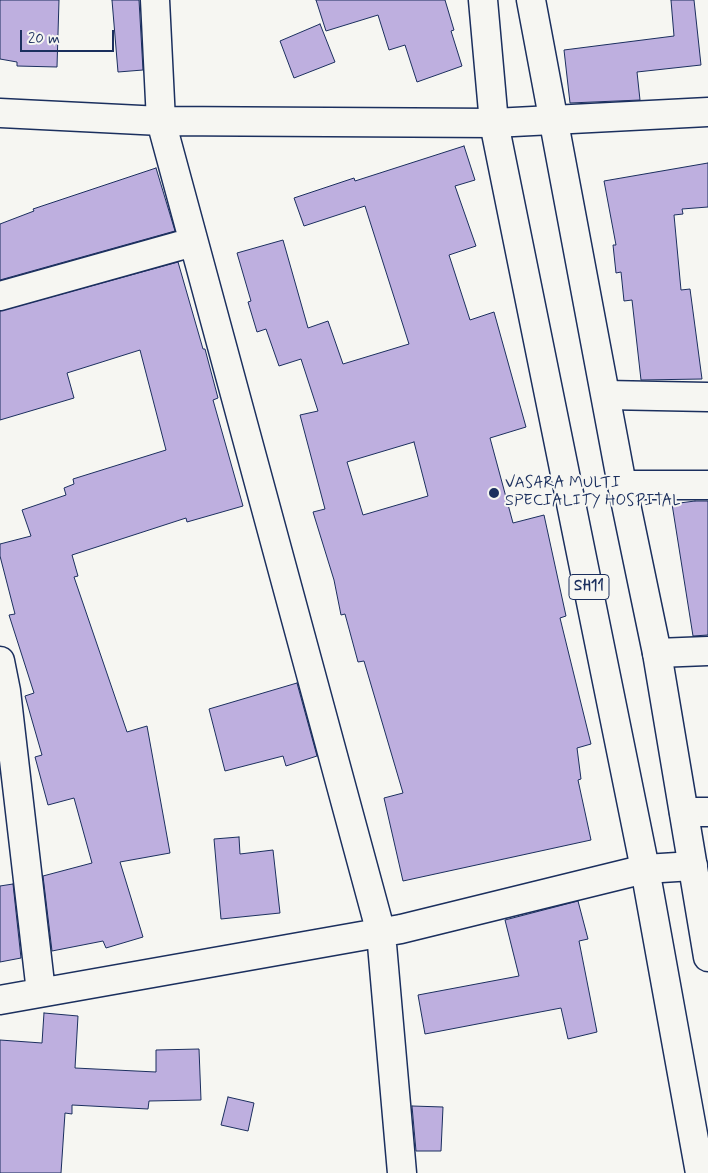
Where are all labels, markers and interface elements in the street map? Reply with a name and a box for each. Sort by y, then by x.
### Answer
scale bar [22,20,116,52]
text: 20 m [28,29,60,49]
place label: VASARA MULTI SPECIALITY HOSPITAL [505,474,681,512]
marker: VASARA MULTI SPECIALITY HOSPITAL [487,486,501,500]
road number: SH11 [569,574,609,600]

